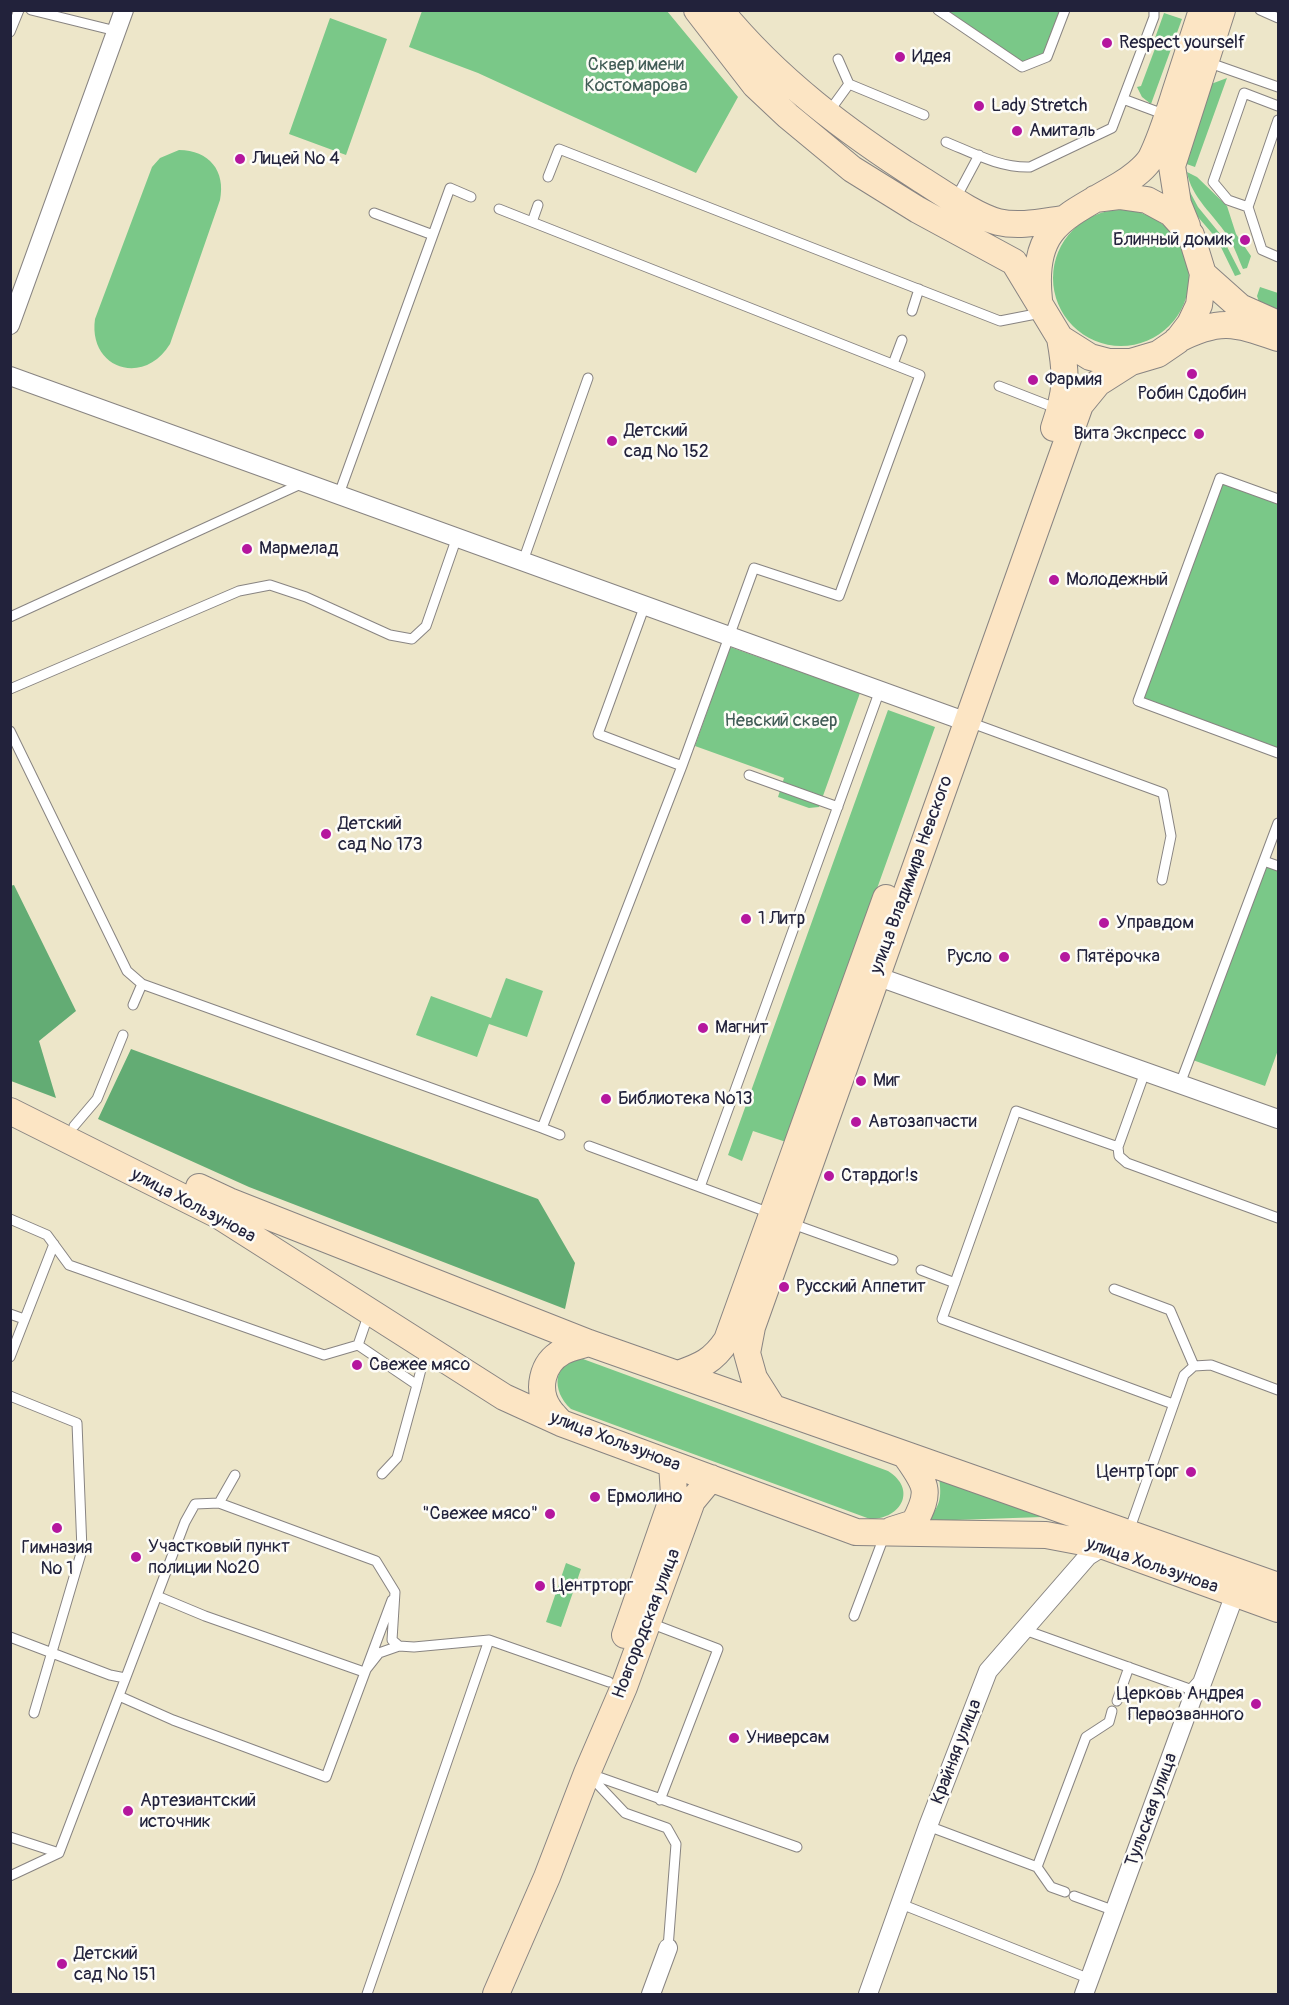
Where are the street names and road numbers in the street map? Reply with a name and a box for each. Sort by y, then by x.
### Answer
street label: улица Владимира Невского [866,773,958,977]
street label: улица Хользунова [127,1164,259,1248]
street label: улица Хользунова [547,1407,683,1477]
street label: улица Хользунова [1083,1533,1221,1599]
street label: Новгородская улица [608,1546,686,1702]
street label: Крайняя улица [927,1697,987,1807]
street label: Тульская улица [1121,1750,1183,1870]

